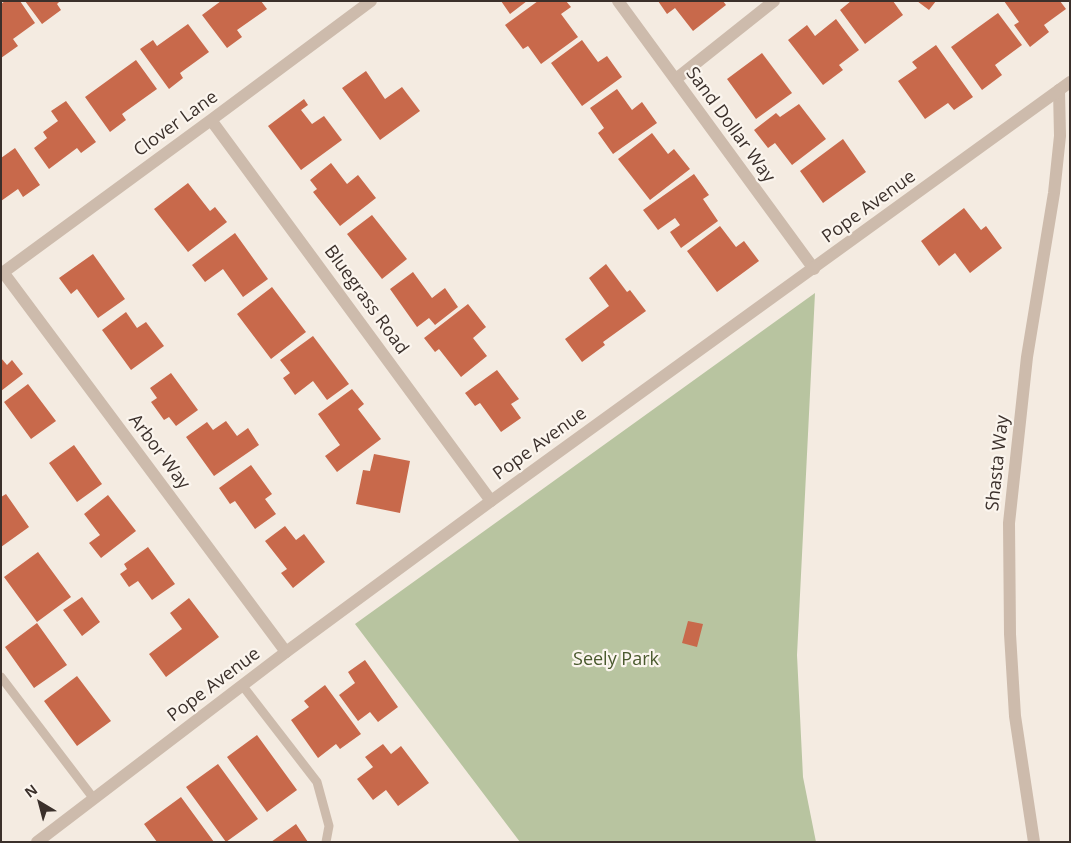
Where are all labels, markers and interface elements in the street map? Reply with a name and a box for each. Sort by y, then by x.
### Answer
street label: Sand Dollar Way [681,63,779,187]
street label: Clover Lane [130,86,222,162]
street label: Pope Avenue [818,166,920,248]
street label: Bluegrass Road [319,241,413,359]
street label: Pope Avenue [489,403,591,485]
street label: Arbor Way [124,410,194,494]
street label: Shasta Way [982,414,1014,512]
street label: Pope Avenue [164,643,264,727]
park label: Seely Park [573,649,659,671]
north arrow [15,778,65,828]
text: N [20,780,41,802]

